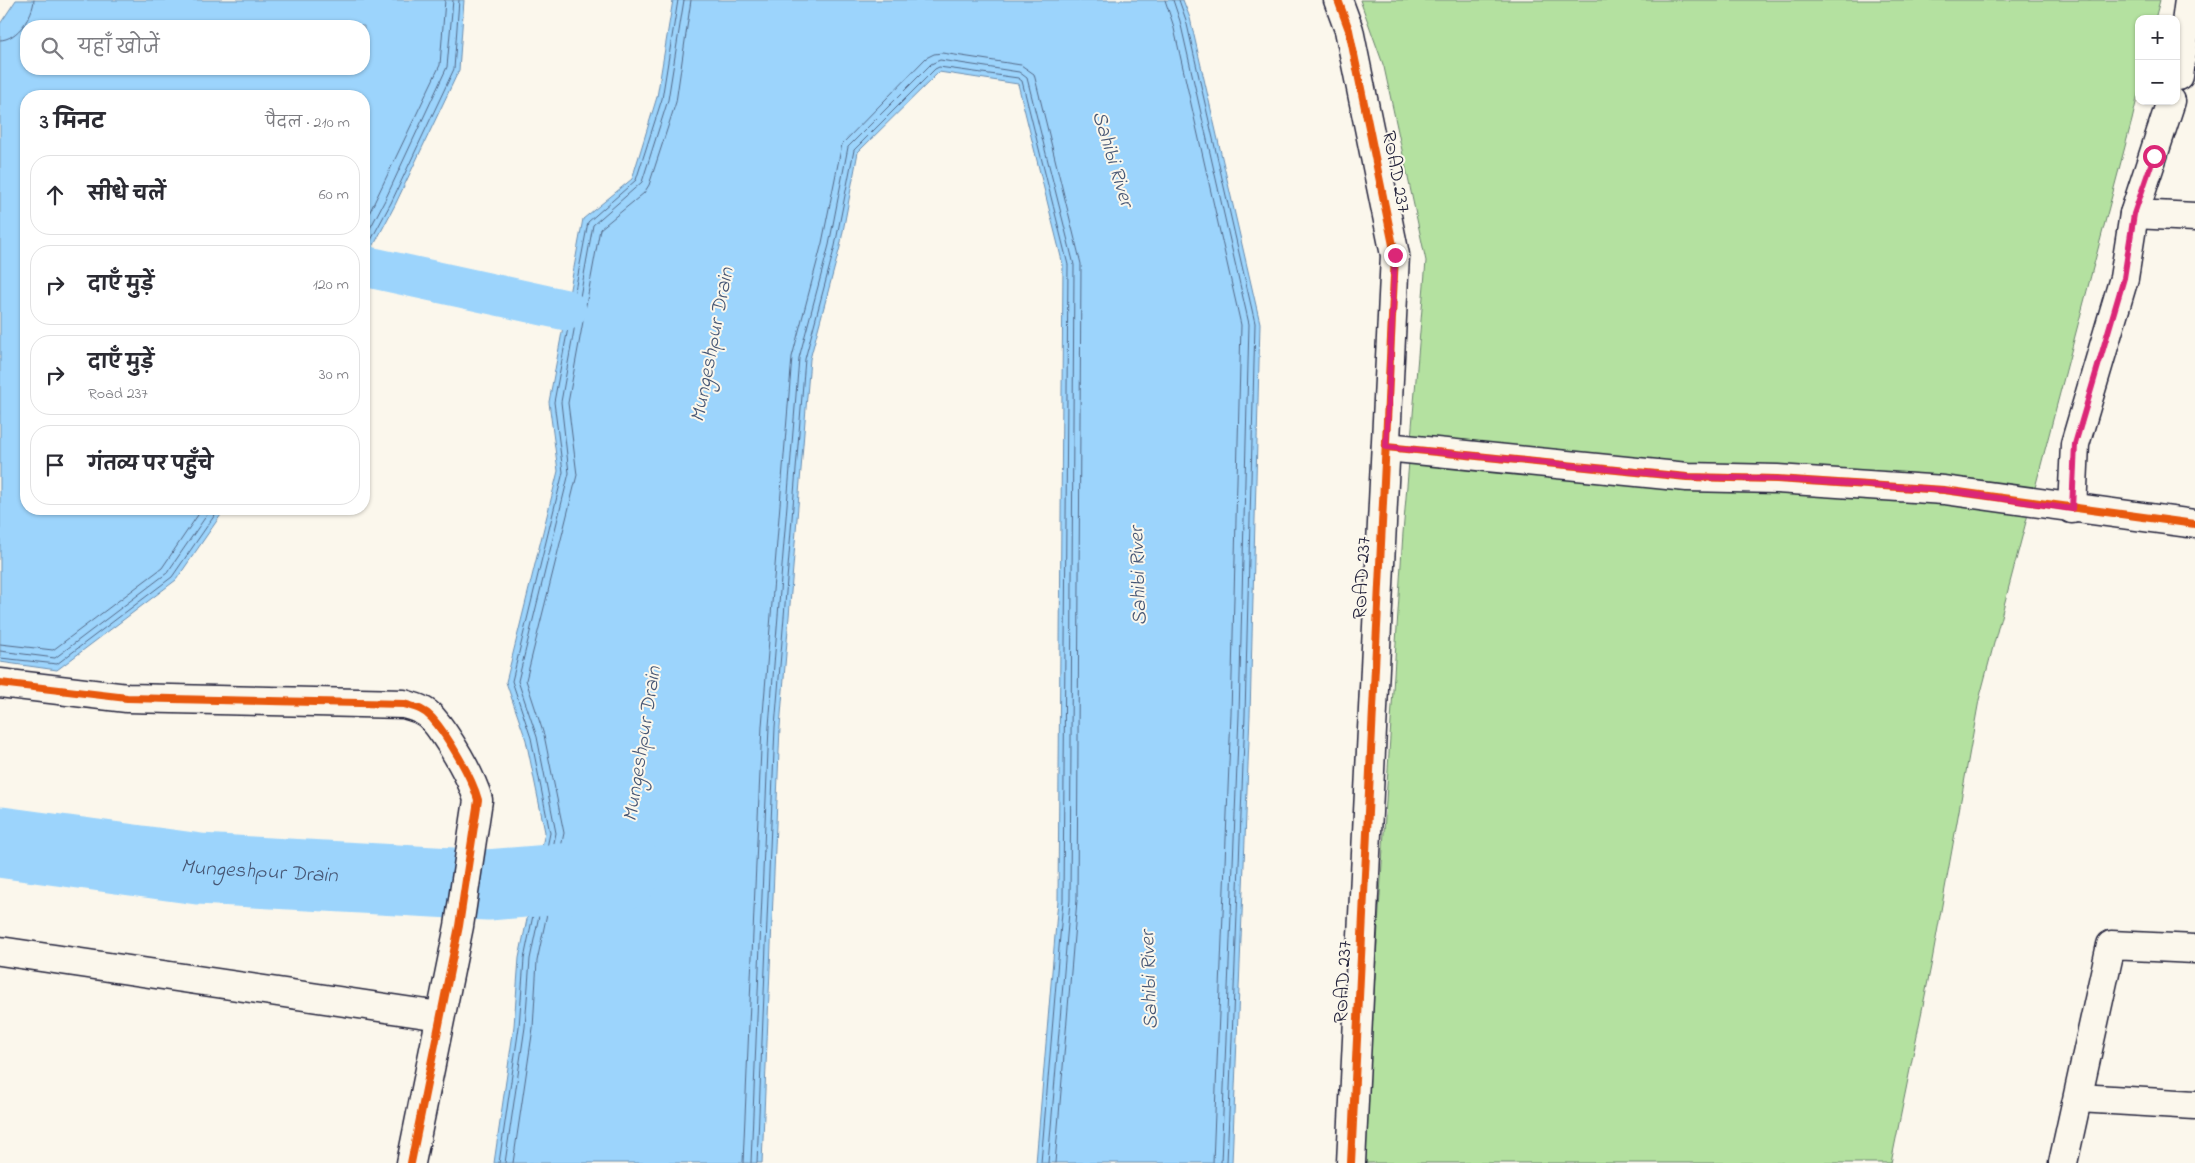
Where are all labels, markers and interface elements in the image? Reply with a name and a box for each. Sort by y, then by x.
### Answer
map controls [2135,15,2180,105]
button: + [2135,15,2180,60]
search box [20,20,370,75]
icon: search [38,34,66,62]
text: यहाँ खोजें [78,35,160,62]
button: − [2135,60,2180,105]
water label: Sahibi River [1083,107,1142,213]
text: 3 मिनट [40,108,105,138]
text: पैदल · 210 m [265,111,350,135]
street label: ROAD 237 [1373,129,1417,215]
route start [2143,145,2166,168]
icon: ahead [41,181,69,209]
text: सीधे चलें [88,182,166,209]
text: 60 m [319,183,349,207]
route end [1384,244,1407,267]
water label: Mungeshpur Drain [683,264,744,425]
icon: right [41,271,69,299]
text: दाएँ मुड़ें [88,272,154,299]
text: 120 m [313,273,349,297]
text: दाएँ मुड़ें [88,350,154,377]
icon: right [41,361,69,389]
text: 30 m [319,363,349,387]
text: Road 237 [88,382,148,406]
icon: arrive [41,451,69,479]
text: गंतव्य पर पहुँचे [88,452,213,479]
water label: Sahibi River [1122,524,1156,626]
street label: ROAD 237 [1346,536,1380,620]
water label: Mungeshpur Drain [616,663,671,824]
water label: Mungeshpur Drain [179,852,339,892]
water label: Sahibi River [1133,928,1167,1030]
street label: ROAD 237 [1327,940,1361,1024]

